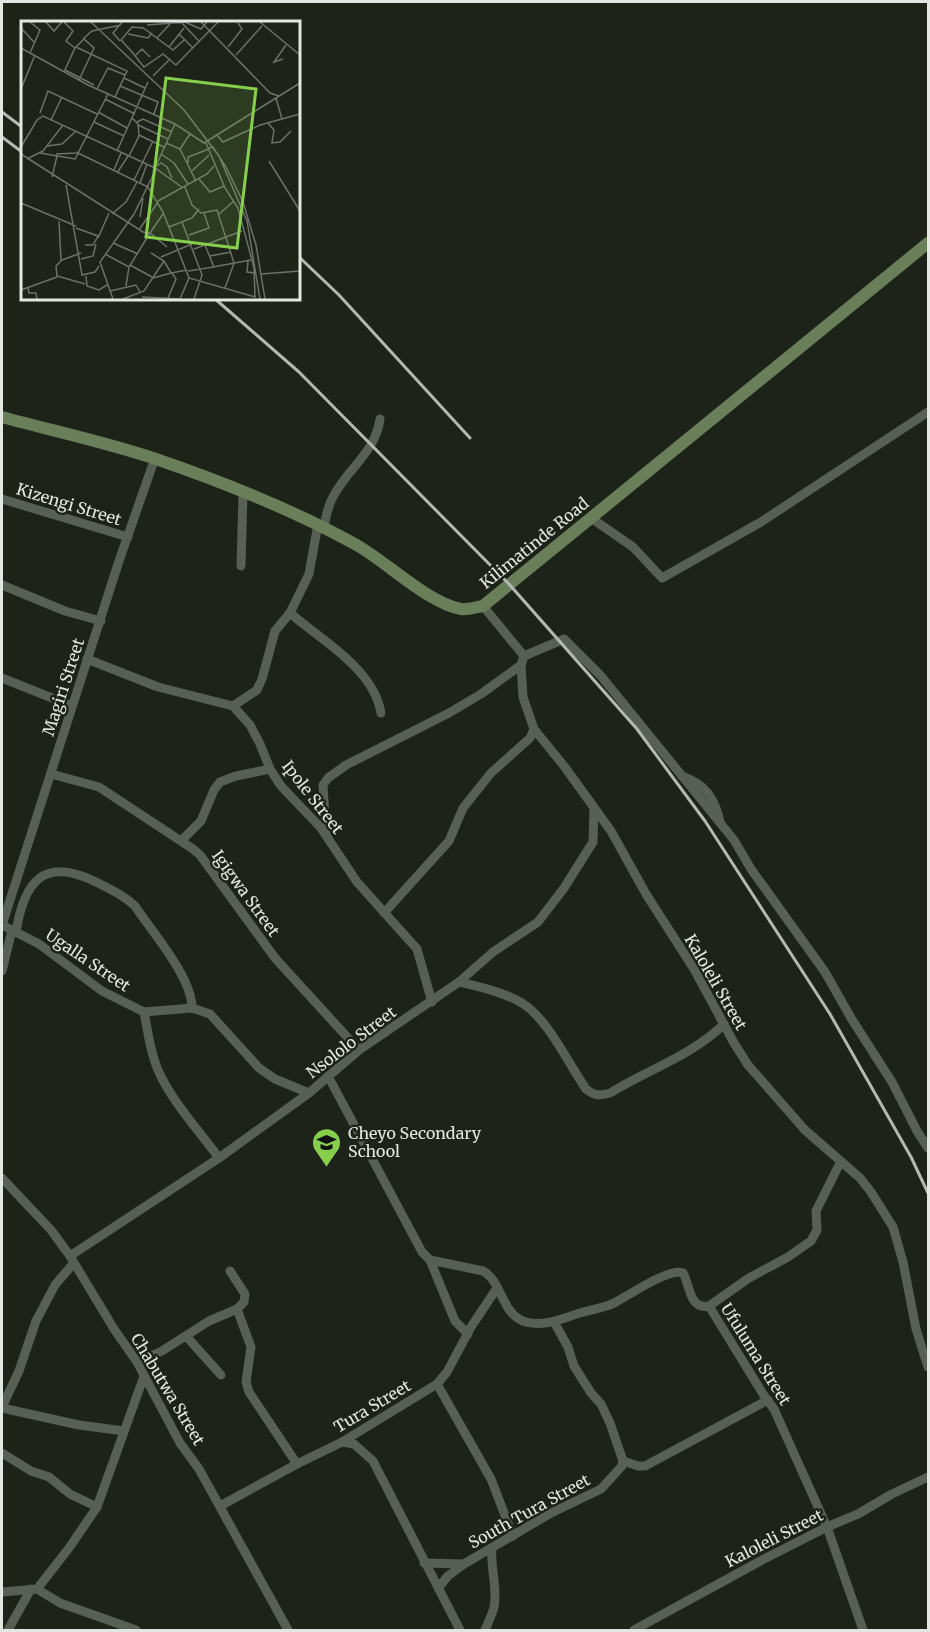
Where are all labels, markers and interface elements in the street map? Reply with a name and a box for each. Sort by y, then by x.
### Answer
inset map [21,21,300,300]
street label: Kizengi Street [14,479,125,530]
street label: Kilimatinde Road [476,493,593,593]
street label: Magiri Street [38,635,88,738]
street label: Ipole Street [278,756,348,838]
street label: Igigwa Street [208,846,285,941]
street label: Ugalla Street [42,924,135,996]
street label: Kaloleli Street [681,931,752,1034]
street label: Nsololo Street [302,1001,400,1082]
place label: Cheyo Secondary School [348,1123,482,1161]
school or university icon: Cheyo Secondary School [311,1126,343,1168]
street label: Ufuluma Street [717,1299,796,1409]
street label: Chabutwa Street [127,1329,210,1449]
street label: Tura Street [330,1375,415,1437]
street label: South Tura Street [465,1469,594,1553]
street label: Kaloleli Street [722,1504,827,1571]

